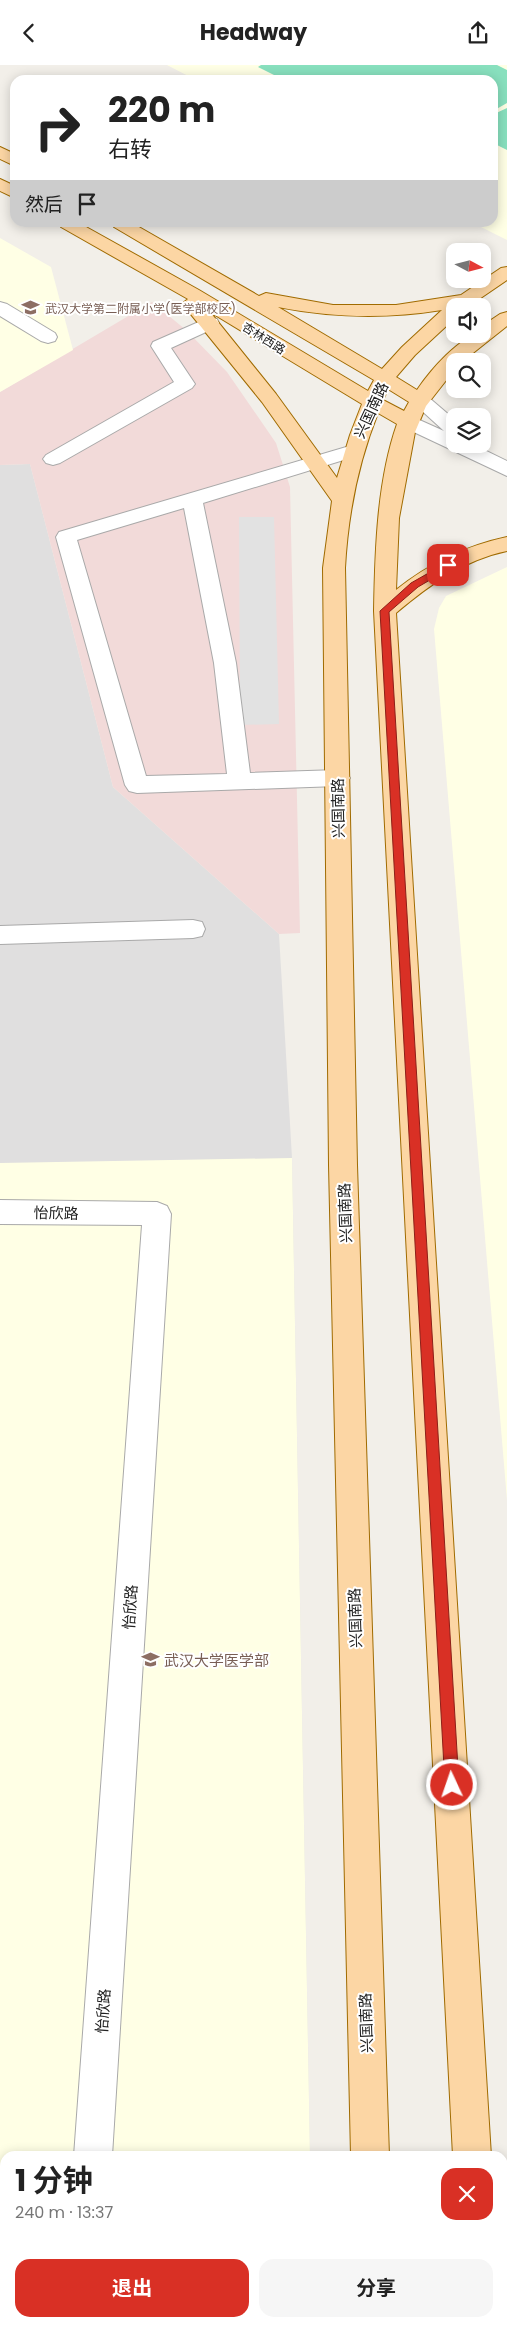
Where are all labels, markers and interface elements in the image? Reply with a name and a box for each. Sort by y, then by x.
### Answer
text: Headway [200,17,307,48]
icon: back [15,19,43,47]
icon: share [464,19,492,47]
text: 220 m [108,85,215,134]
icon: right [25,95,90,160]
text: 右转 [108,134,152,165]
icon: arrive [73,190,101,218]
text: 然后 [25,191,63,218]
north arrow [446,243,491,287]
map controls [446,243,491,453]
school or university icon: 武汉大学第二附属小学(医学部校区) [21,298,41,318]
button: sound [446,298,491,343]
place label: 武汉大学第二附属小学(医学部校区) [45,300,236,317]
street label: 杏林西路 [239,318,289,358]
button: search [446,353,491,398]
street label: 兴国南路 [349,378,393,442]
button: layers [446,408,491,453]
pin [427,544,469,586]
icon: arrive [434,551,462,579]
street label: 兴国南路 [327,778,349,838]
street label: 兴国南路 [333,1183,357,1243]
street label: 怡欣路 [33,1202,79,1224]
street label: 怡欣路 [118,1584,142,1630]
street label: 兴国南路 [343,1588,367,1648]
school or university icon: 武汉大学医学部 [140,1650,160,1670]
place label: 武汉大学医学部 [164,1650,269,1671]
position arrow [425,1758,477,1810]
street label: 怡欣路 [91,1988,115,2034]
street label: 兴国南路 [354,1993,378,2053]
text: 1 分钟 [15,2159,93,2202]
button: close [441,2168,493,2220]
text: 240 m · 13:37 [15,2201,113,2224]
button: 退出 [15,2259,249,2317]
button: 分享 [259,2259,493,2317]

